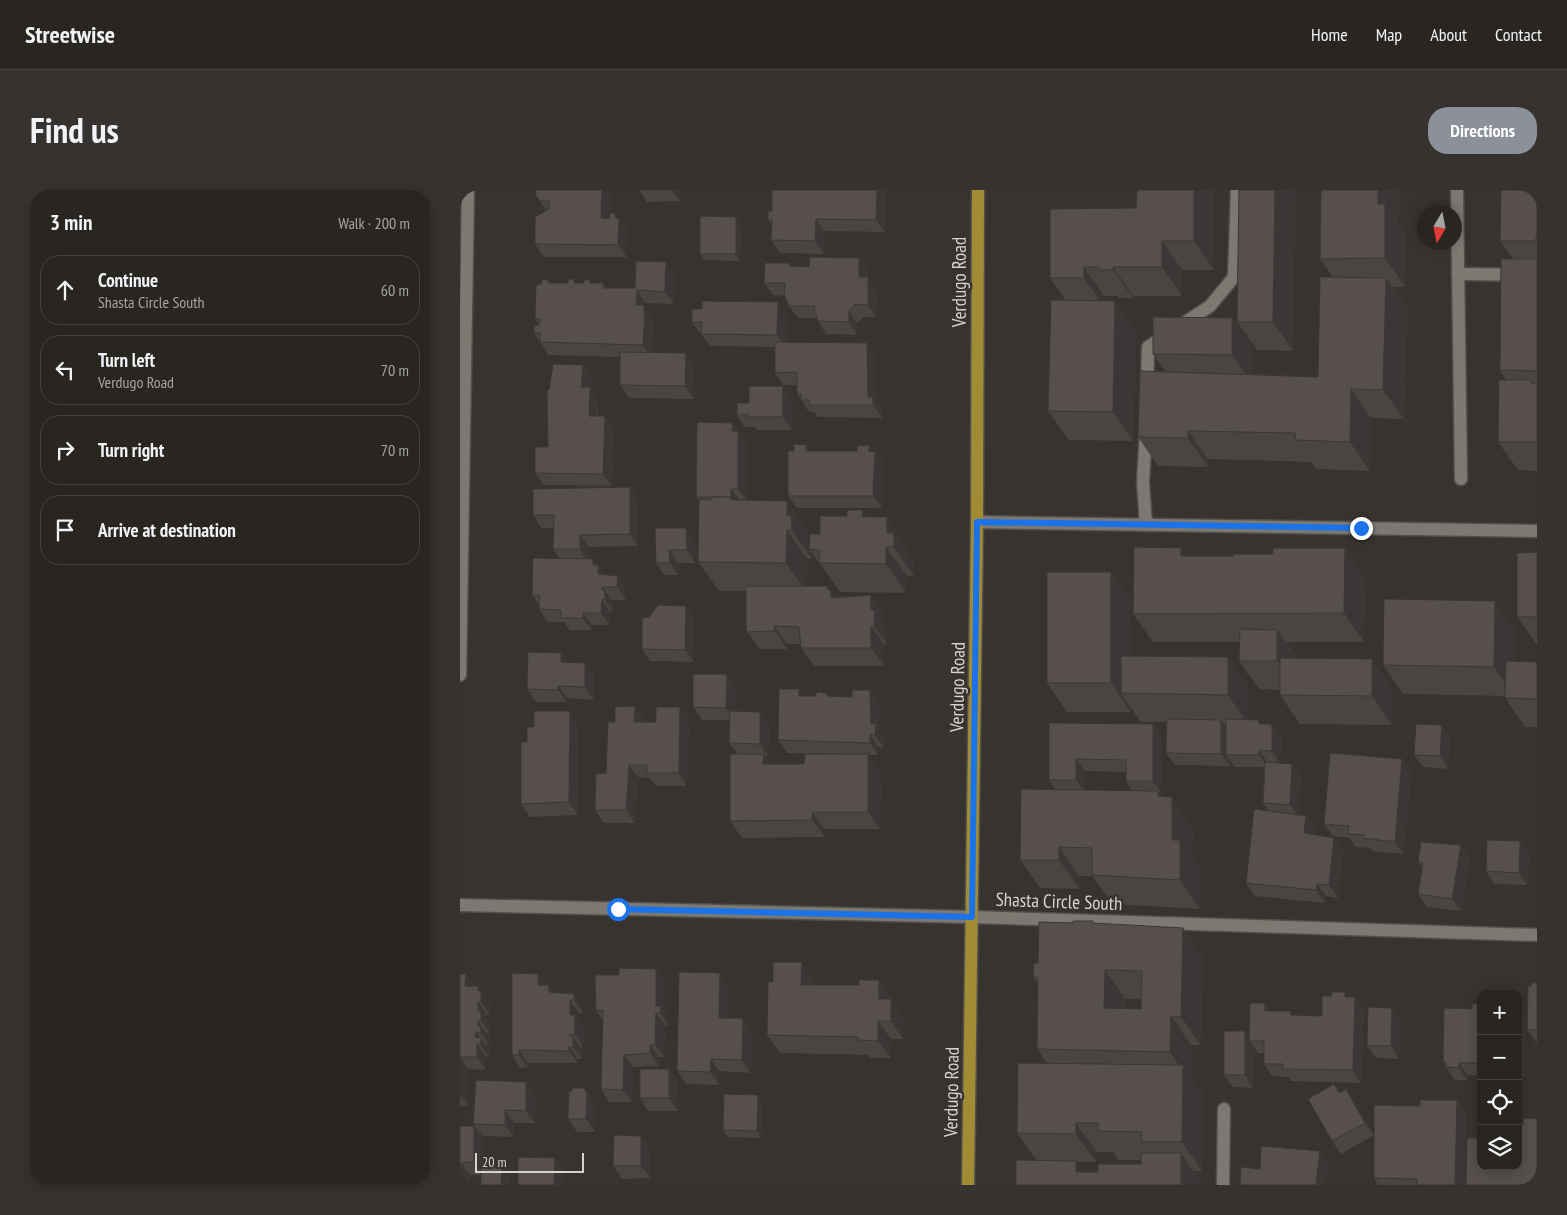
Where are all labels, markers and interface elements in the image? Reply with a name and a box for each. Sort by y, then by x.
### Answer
text: Streetwise [25,19,115,50]
text: Home [1311,23,1348,46]
text: Map [1376,23,1402,46]
text: About [1430,23,1467,46]
text: Contact [1495,23,1542,46]
text: Find us [30,107,119,153]
button: Directions [1428,107,1537,154]
north arrow [1417,205,1462,250]
text: 3 min [50,209,92,236]
text: Walk · 200 m [338,213,410,233]
street label: Verdugo Road [947,237,971,328]
text: Continue [98,268,158,292]
icon: ahead [51,276,79,304]
text: 60 m [381,280,409,300]
text: Shasta Circle South [98,292,205,312]
text: Turn left [98,348,155,372]
icon: left [51,356,79,384]
text: 70 m [381,360,409,380]
text: Verdugo Road [98,372,174,392]
icon: right [51,436,79,464]
text: Turn right [98,438,164,462]
text: 70 m [381,440,409,460]
icon: arrive [51,516,79,544]
route end [1350,517,1373,540]
text: Arrive at destination [98,518,236,542]
street label: Verdugo Road [944,642,970,733]
street label: Shasta Circle South [995,887,1123,915]
route start [607,898,630,921]
map controls [1477,990,1522,1170]
button: + [1477,990,1522,1035]
button: − [1477,1035,1522,1080]
street label: Verdugo Road [938,1047,964,1138]
button: locate [1477,1080,1522,1125]
button: layers [1477,1125,1522,1170]
scale bar [475,1150,584,1173]
text: 20 m [482,1153,507,1171]

